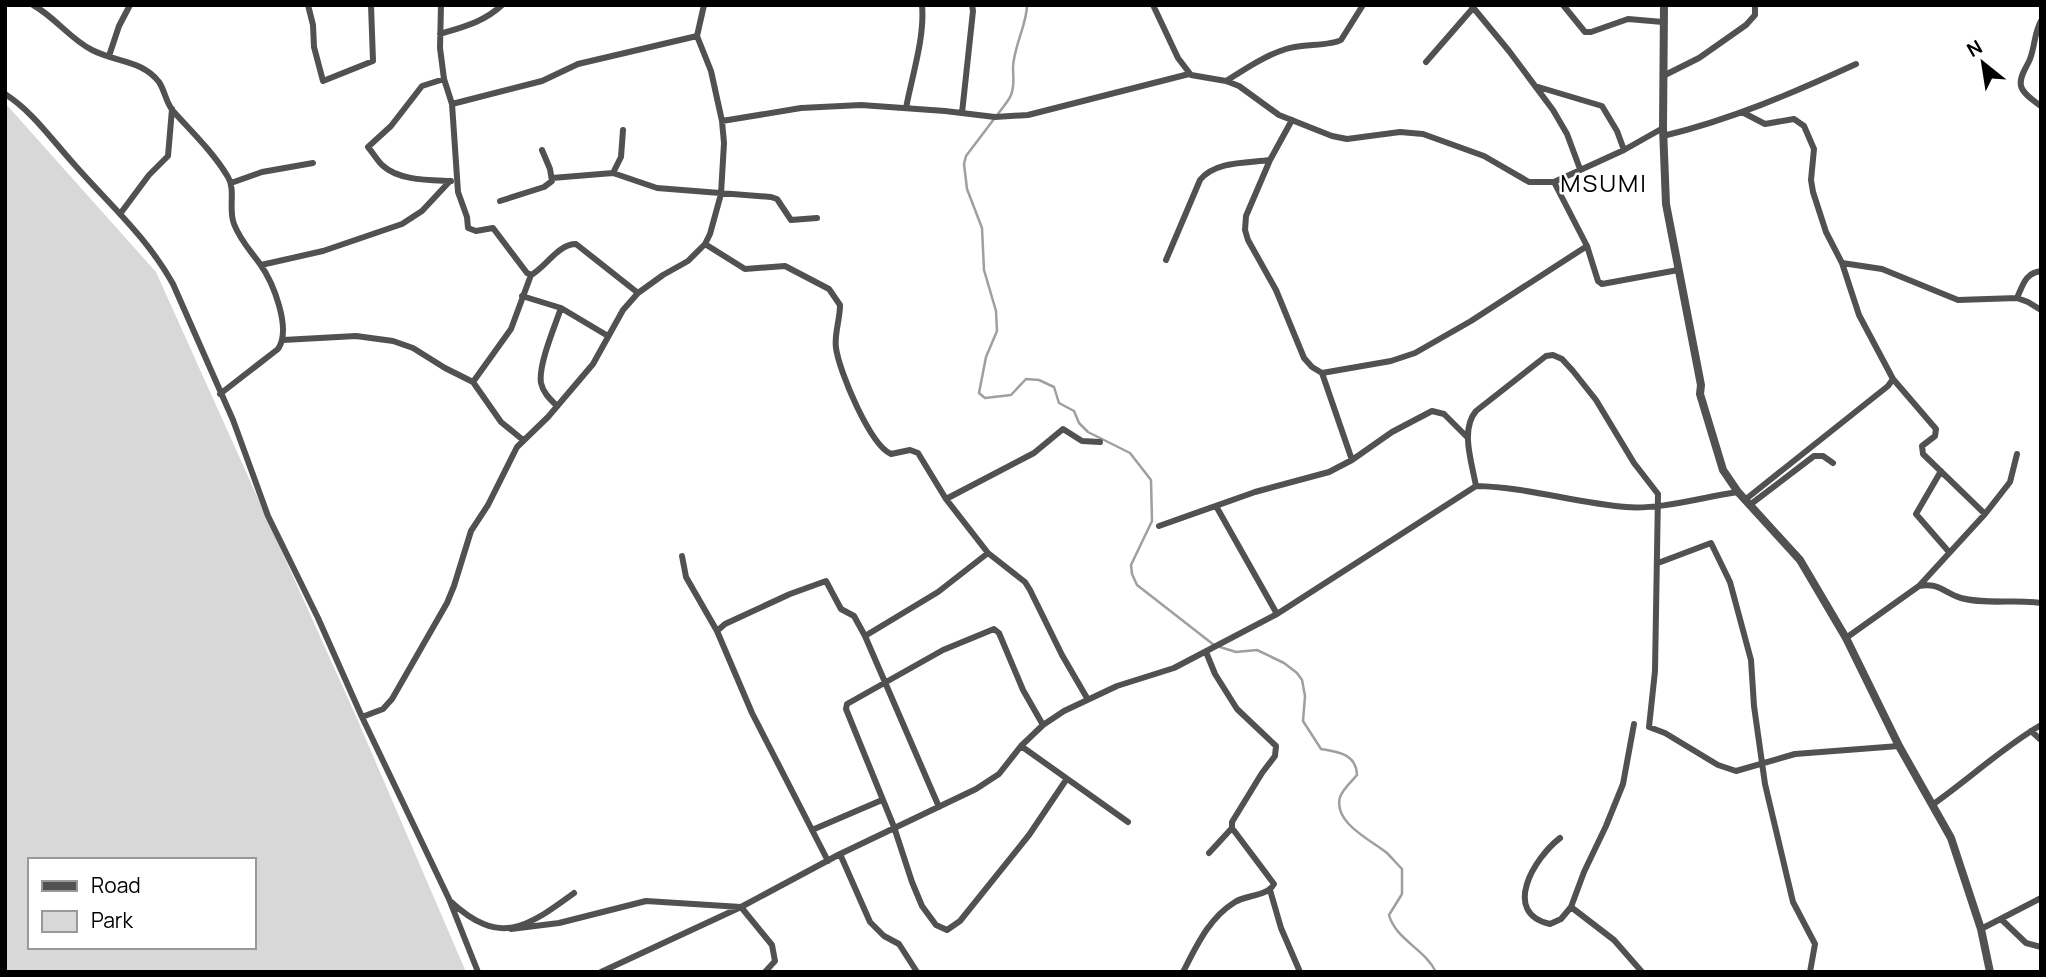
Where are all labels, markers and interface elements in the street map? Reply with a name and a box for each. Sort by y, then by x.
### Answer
north arrow [1948,28,2018,98]
text: N [1962,34,1987,63]
district label: MSUMI [1560,166,1648,199]
legend [28,858,256,949]
text: Road [91,871,141,899]
text: Park [91,906,133,934]

